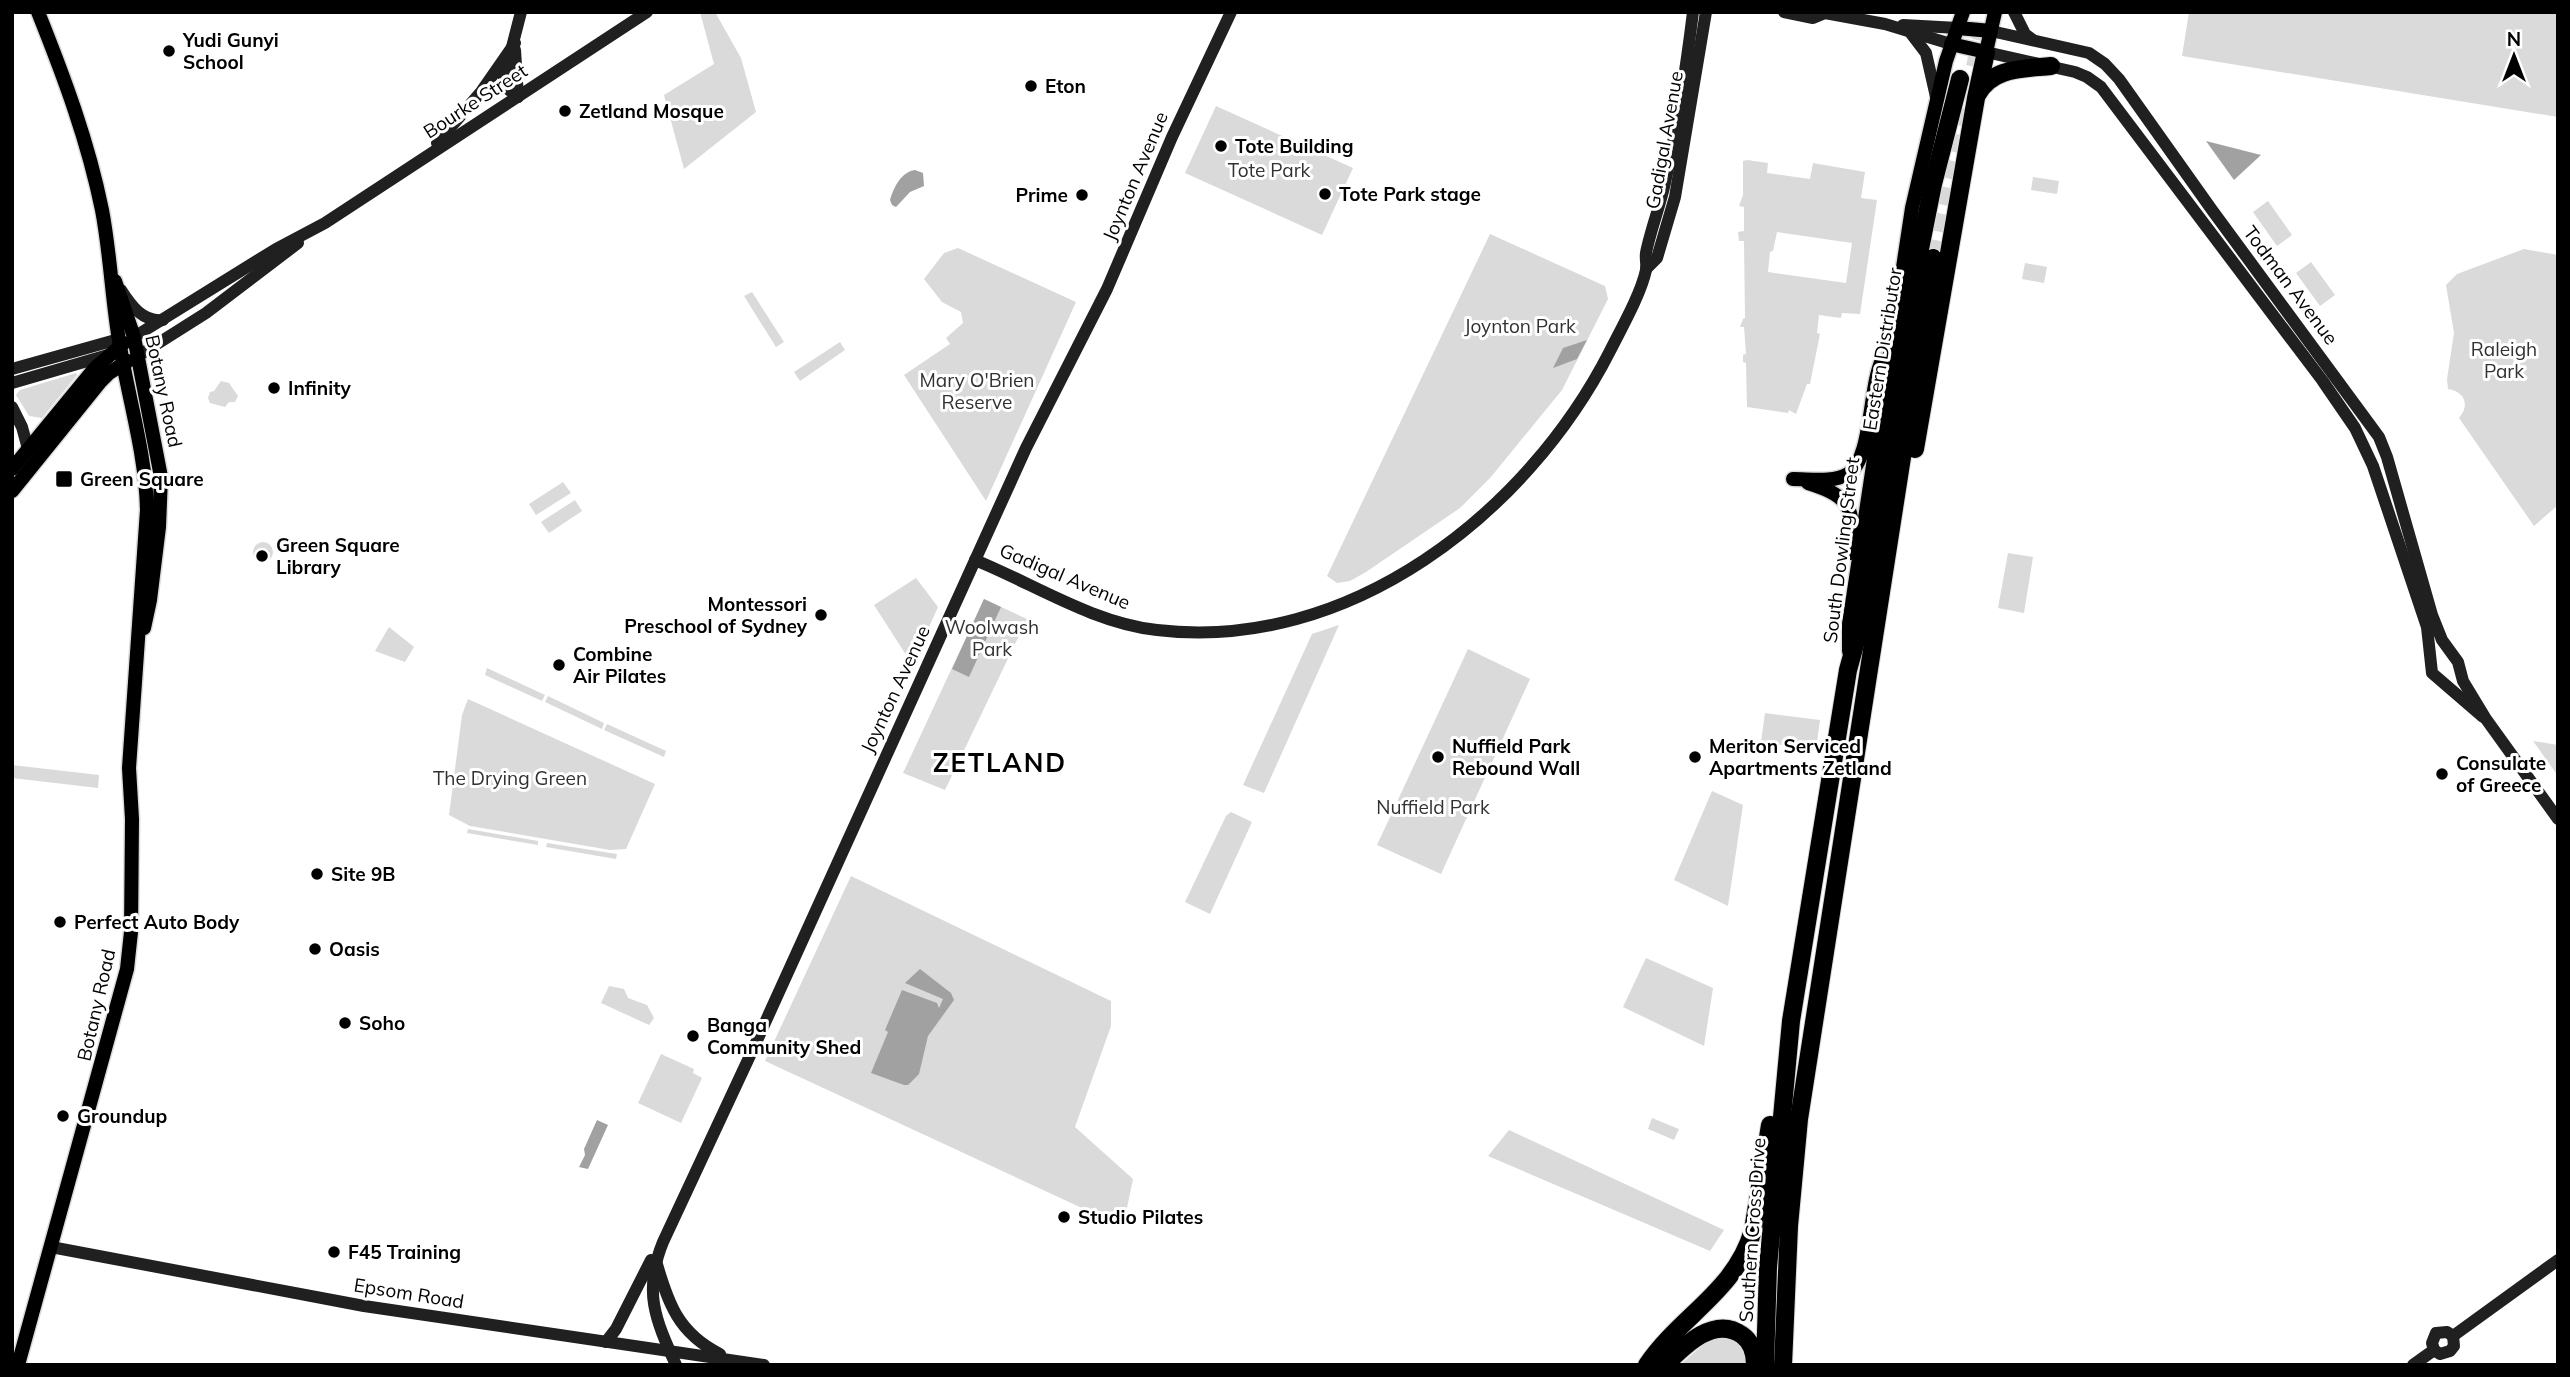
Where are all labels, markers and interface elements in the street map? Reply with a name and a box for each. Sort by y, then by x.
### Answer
north arrow [2479,21,2549,91]
text: N [2507,27,2521,51]
place label: Yudi Gunyi School [182,28,279,74]
marker: Yudi Gunyi School [161,43,177,59]
street label: Bourke Street [419,58,532,143]
street label: Gadigal Avenue [1640,69,1688,211]
place label: Eton [1045,74,1086,98]
marker: Eton [1023,78,1039,94]
place label: Zetland Mosque [579,99,724,123]
marker: Zetland Mosque [557,103,573,119]
street label: Joynton Avenue [1097,108,1173,244]
place label: Tote Building [1235,134,1354,158]
marker: Tote Building [1213,138,1229,154]
park label: Tote Park [1228,158,1311,182]
place label: Tote Park stage [1339,182,1481,206]
place label: Prime [1016,183,1068,207]
marker: Tote Park stage [1317,186,1333,202]
marker: Prime [1074,187,1090,203]
street label: Todman Avenue [2238,221,2344,349]
street label: Eastern Distributor [1857,266,1907,432]
park label: Joynton Park [1464,314,1576,338]
street label: Botany Road [140,333,188,449]
park label: Raleigh Park [2471,337,2537,383]
park label: Mary O'Brien Reserve [920,368,1034,414]
place label: Infinity [288,376,352,400]
marker: Infinity [266,380,282,396]
street label: South Dowling Street [1818,455,1864,644]
place label: Green Square [80,467,204,491]
marker: Green Square [54,469,74,489]
place label: Green Square Library [276,533,400,579]
street label: Gadigal Avenue [996,538,1134,614]
marker: Green Square Library [254,548,270,564]
place label: Montessori Preschool of Sydney [624,592,808,638]
marker: Montessori Preschool of Sydney [813,607,829,623]
park label: Woolwash Park [945,615,1039,661]
street label: Joynton Avenue [855,621,935,757]
place label: Combine Air Pilates [573,642,666,688]
marker: Combine Air Pilates [551,657,567,673]
place label: Nuffield Park Rebound Wall [1452,734,1580,780]
place label: Meriton Serviced Apartments Zetland [1709,734,1892,780]
district label: ZETLAND [933,746,1067,779]
marker: Nuffield Park Rebound Wall [1430,749,1446,765]
marker: Meriton Serviced Apartments Zetland [1687,749,1703,765]
place label: Consulate of Greece [2456,751,2546,797]
park label: The Drying Green [433,766,587,790]
marker: Consulate of Greece [2434,766,2450,782]
park label: Nuffield Park [1376,795,1490,819]
place label: Site 9B [331,862,395,886]
marker: Site 9B [309,866,325,882]
place label: Perfect Auto Body [74,910,240,934]
marker: Perfect Auto Body [52,914,68,930]
place label: Oasis [329,937,380,961]
marker: Oasis [307,941,323,957]
street label: Botany Road [71,947,121,1063]
place label: Soho [359,1011,405,1035]
place label: Banga Community Shed [707,1013,861,1059]
marker: Soho [337,1015,353,1031]
marker: Banga Community Shed [685,1028,701,1044]
place label: Groundup [77,1104,168,1128]
marker: Groundup [55,1108,71,1124]
street label: Southern Cross Drive [1734,1137,1770,1323]
place label: Studio Pilates [1078,1205,1203,1229]
marker: Studio Pilates [1056,1209,1072,1225]
place label: F45 Training [348,1240,461,1264]
marker: F45 Training [326,1244,342,1260]
street label: Epsom Road [352,1272,466,1314]

